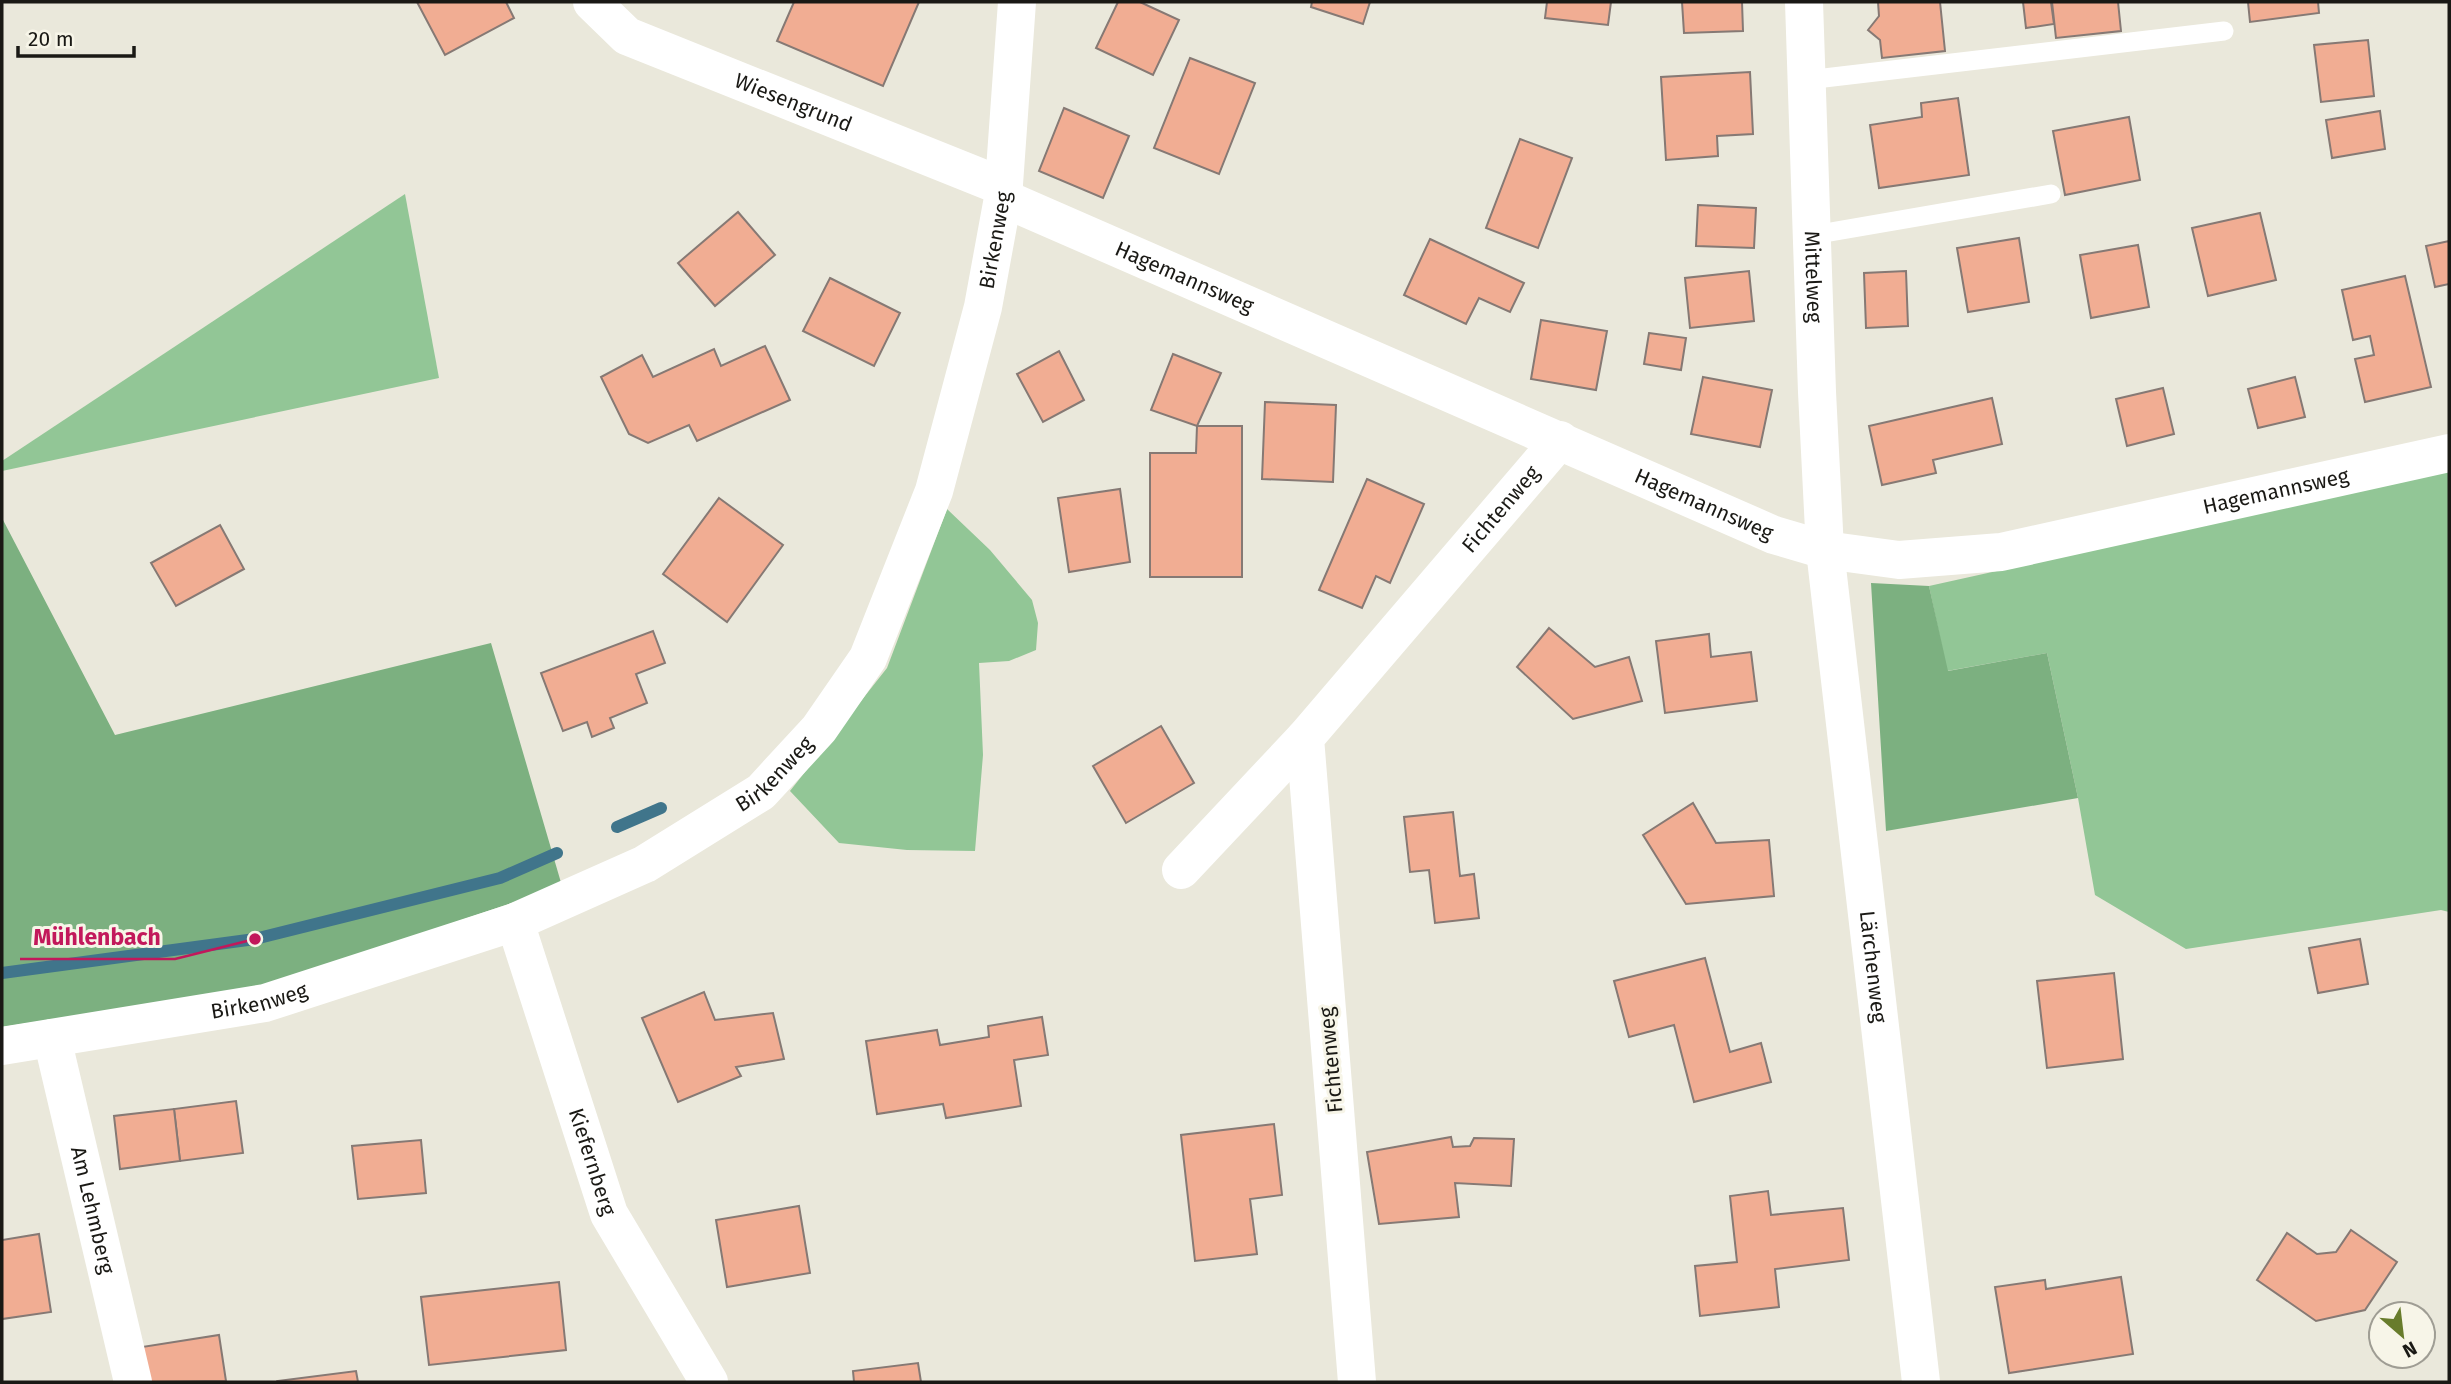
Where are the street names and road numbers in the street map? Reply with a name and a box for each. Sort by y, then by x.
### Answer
street label: Wiesengrund [731,67,856,138]
street label: Birkenweg [974,191,1016,291]
street label: Mittelweg [1799,230,1828,323]
street label: Hagemannsweg [1111,236,1258,319]
street label: Fichtenweg [1456,460,1545,558]
street label: Hagemannsweg [1631,463,1777,546]
street label: Hagemannsweg [2200,463,2351,520]
street label: Birkenweg [731,731,819,818]
street label: Lärchenweg [1854,909,1892,1024]
street label: Birkenweg [209,977,311,1025]
street label: Fichtenweg [1313,1006,1349,1114]
street label: Kiefernberg [563,1105,622,1219]
street label: Am Lehmberg [65,1144,120,1277]

